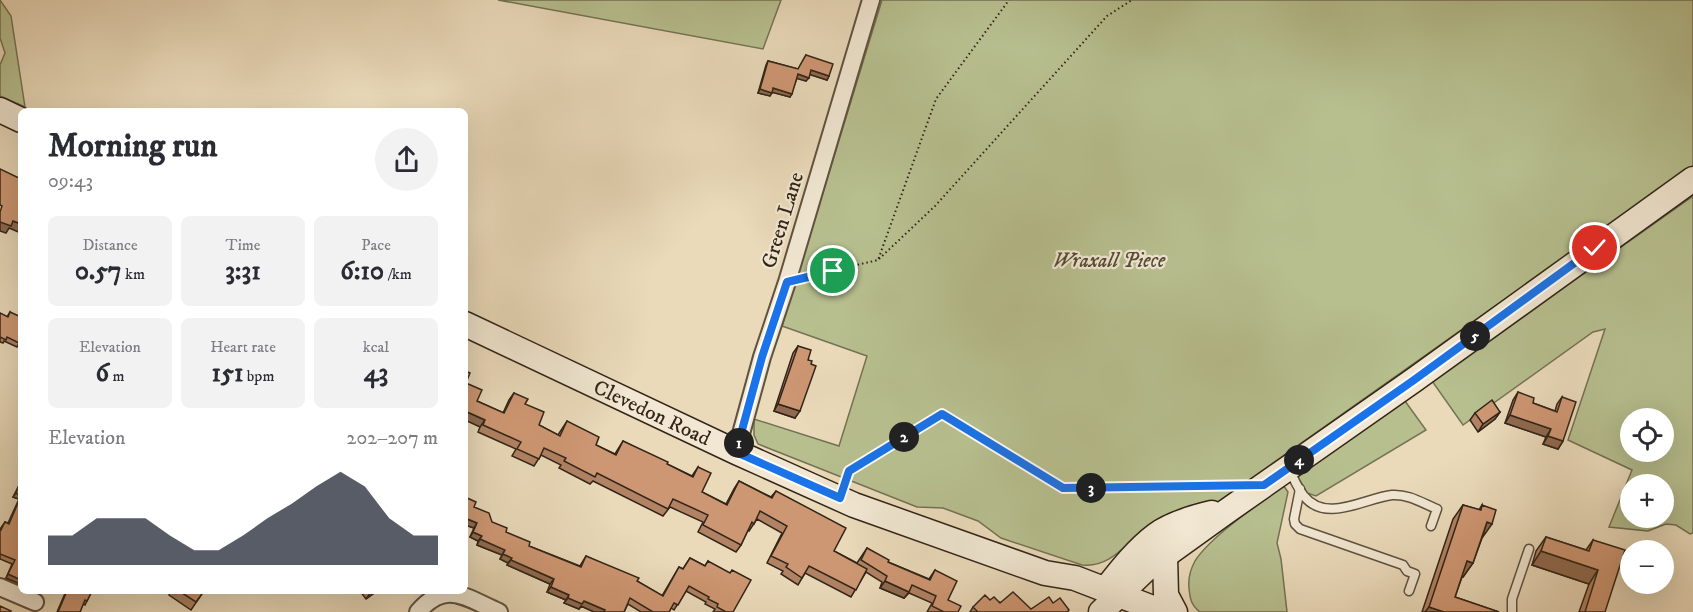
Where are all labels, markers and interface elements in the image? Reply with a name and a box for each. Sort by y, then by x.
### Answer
text: Morning run [48,126,217,167]
button: share [375,128,438,191]
text: 09:43 [48,169,93,194]
street label: Green Lane [756,169,810,271]
pin [1569,222,1620,273]
icon: check [1578,231,1611,264]
text: Distance [82,235,138,255]
text: Time [226,235,260,255]
text: Pace [361,235,391,255]
pin [807,245,858,296]
park label: Wraxall Piece [1053,248,1166,274]
icon: arrive [816,254,849,287]
text: 0.57 [75,255,122,288]
text: 3:31 [225,255,261,288]
text: 6:10 [340,255,384,288]
text: km [122,264,145,284]
text: /km [384,264,412,284]
pin: 5 [1460,321,1490,351]
text: 5 [1471,326,1479,346]
text: Elevation [79,337,141,357]
text: Heart rate [210,337,276,357]
text: kcal [363,337,389,357]
text: 6 [96,357,109,390]
text: 151 [212,357,243,390]
text: 43 [364,357,388,390]
text: m [109,366,125,386]
text: bpm [243,366,274,386]
street label: Clevedon Road [589,375,715,452]
map controls [1620,408,1674,594]
button: locate [1620,408,1674,462]
pin: 2 [889,422,919,452]
text: Elevation [48,426,125,451]
text: 202–207 m [347,426,438,451]
text: 2 [900,427,908,447]
pin: 1 [724,428,754,458]
text: 1 [736,433,742,453]
pin: 4 [1284,445,1314,475]
text: 4 [1294,450,1304,470]
pin: 3 [1076,473,1106,503]
button: + [1620,474,1674,528]
text: 3 [1088,478,1094,498]
button: − [1620,540,1674,594]

